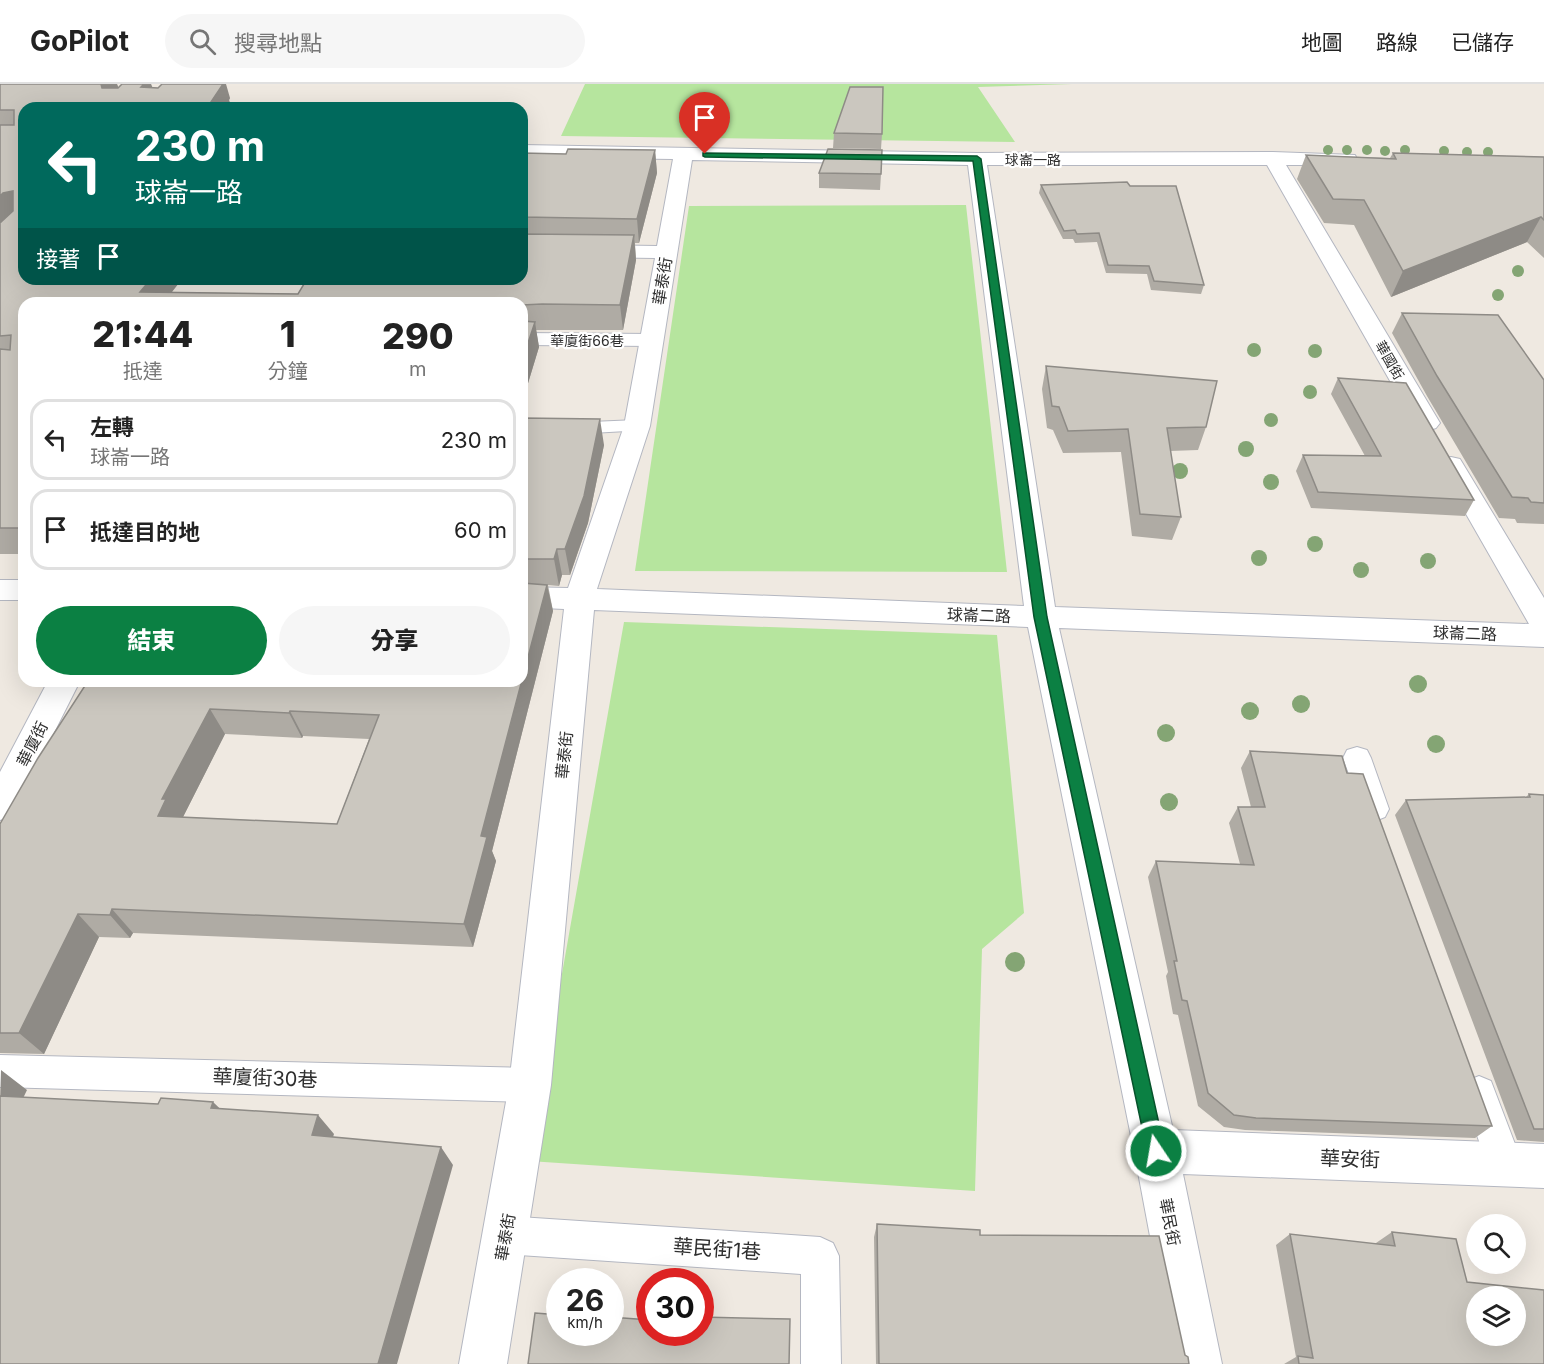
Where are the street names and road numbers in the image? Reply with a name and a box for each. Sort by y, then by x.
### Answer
street label: 球崙一路 [1005,151,1061,168]
street label: 華泰街 [648,256,676,306]
street label: 華廈街66巷 [550,332,624,349]
street label: 華國街 [1372,338,1408,382]
street label: 球崙二路 [947,604,1011,626]
street label: 球崙二路 [1433,622,1497,644]
street label: 華廈街 [12,718,52,770]
street label: 華泰街 [552,730,576,780]
street label: 華廈街30巷 [212,1064,318,1092]
street label: 華安街 [1320,1146,1380,1172]
street label: 華民街 [1156,1197,1184,1247]
street label: 華泰街 [491,1212,519,1262]
street label: 華民街1巷 [672,1234,762,1264]

